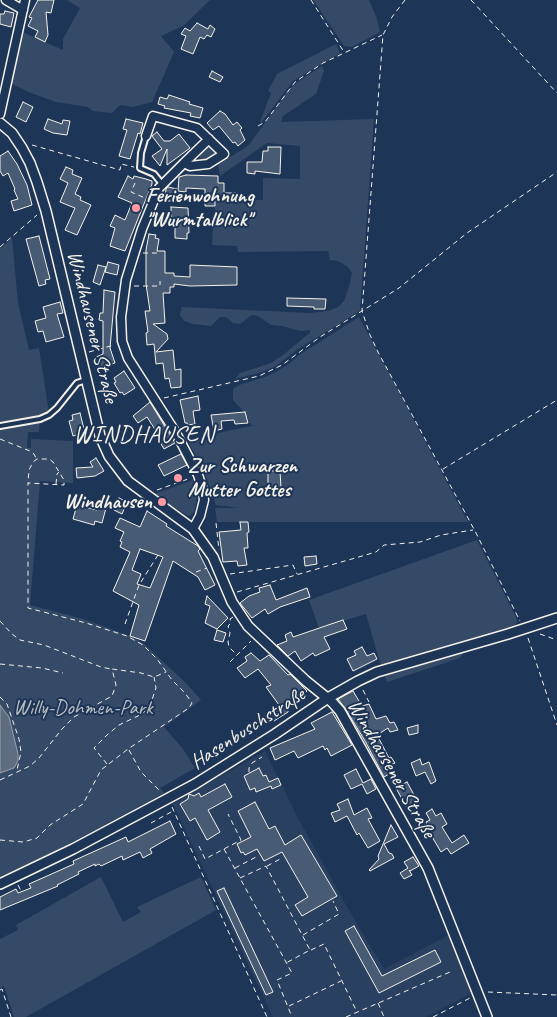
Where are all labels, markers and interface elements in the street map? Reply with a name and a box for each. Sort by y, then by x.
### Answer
place label: Ferienwohnung "Wurmtalblick" [146,183,254,233]
marker: Ferienwohnung "Wurmtalblick" [130,202,142,214]
street label: Windhausener Straße [61,249,123,405]
district label: WINDHAUSEN [73,422,215,450]
place label: Zur Schwarzen Mutter Gottes [188,453,297,503]
marker: Zur Schwarzen Mutter Gottes [172,472,184,484]
place label: Windhausen [64,489,152,515]
marker: Windhausen [156,496,168,508]
street label: Hasenbuschstraße [186,683,310,775]
park label: Willy-Dohmen-Park [13,695,153,721]
street label: Windhausener Straße [341,695,441,843]

